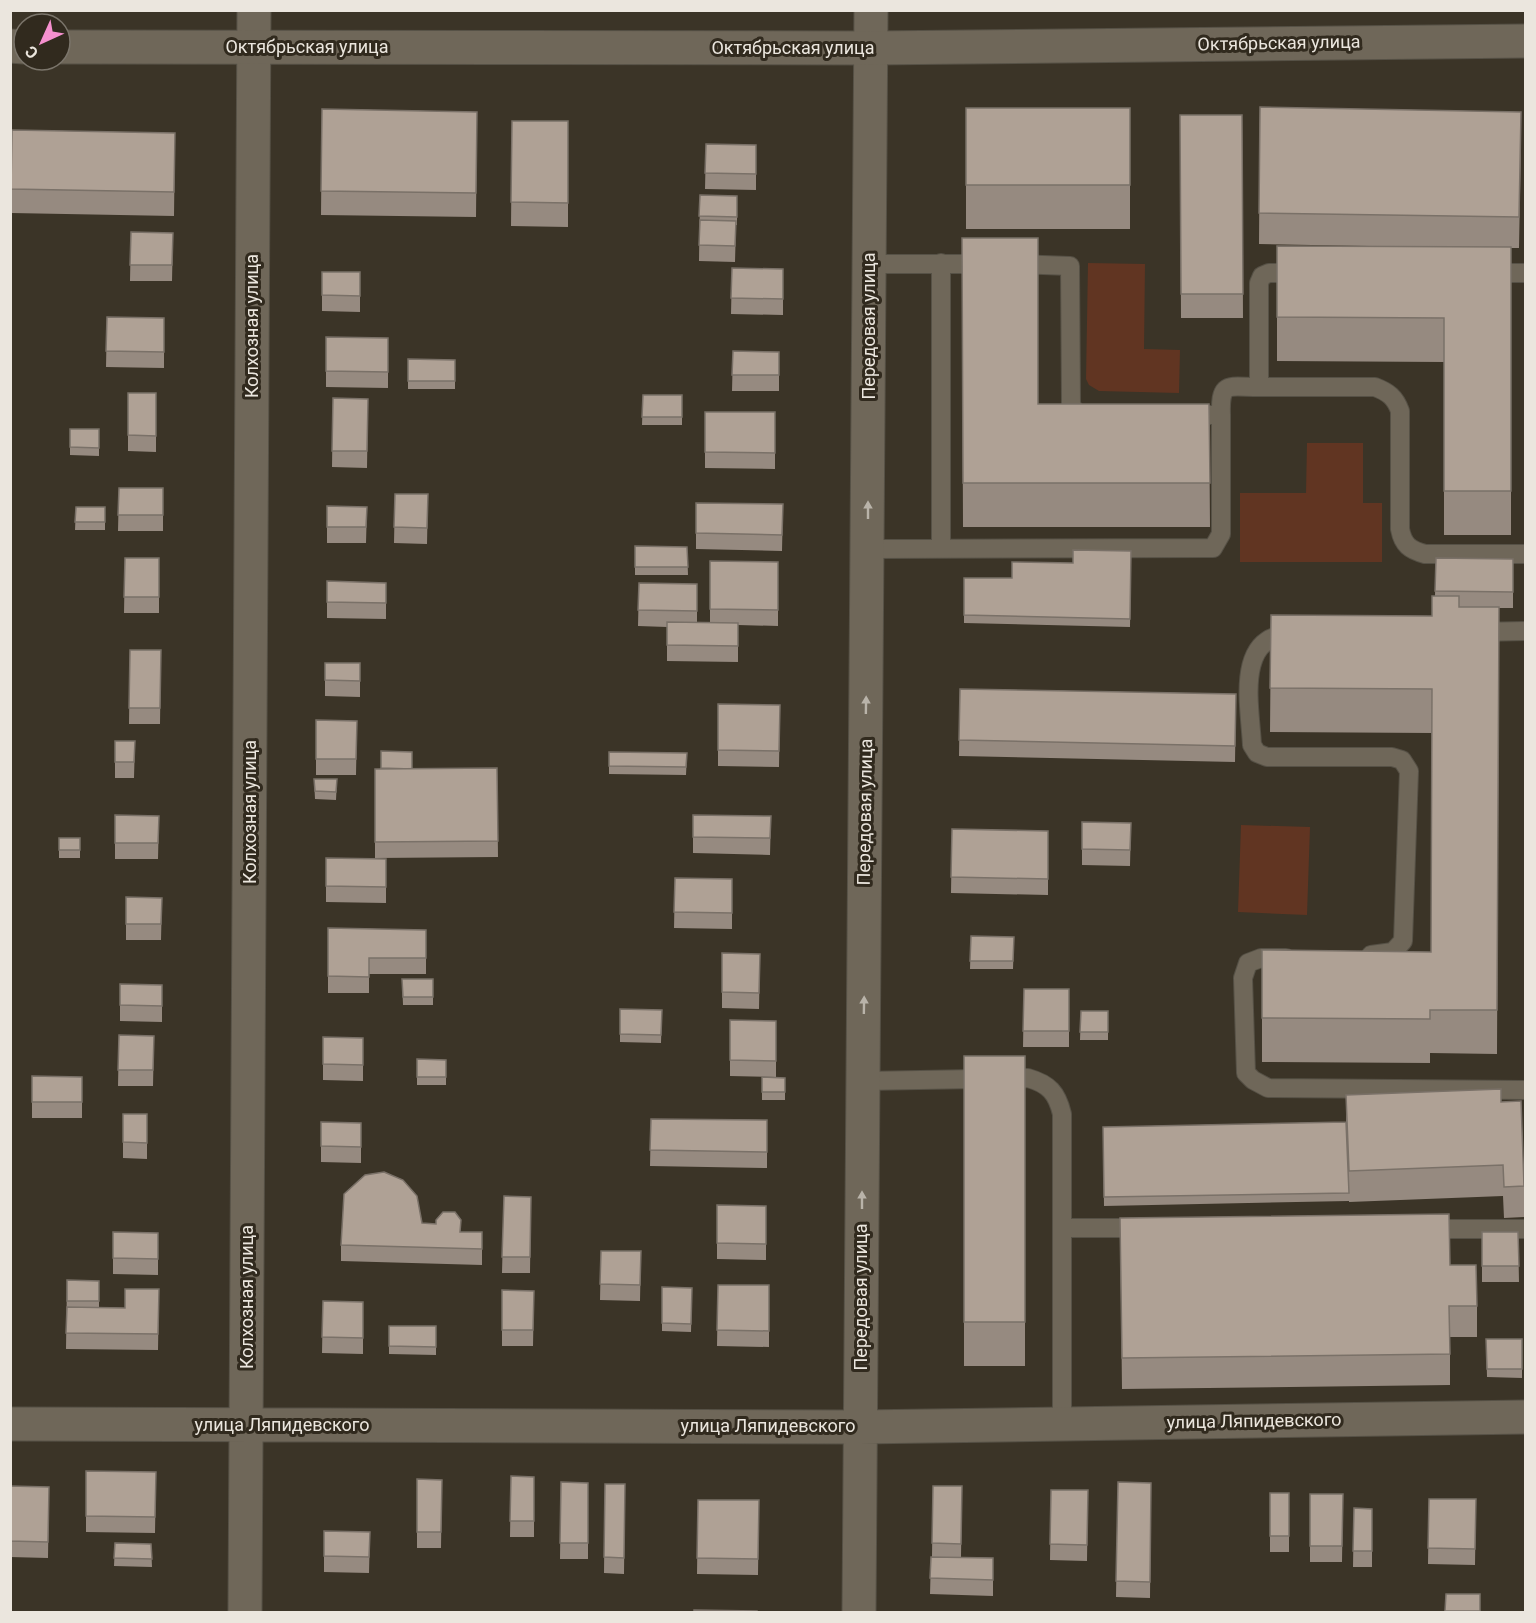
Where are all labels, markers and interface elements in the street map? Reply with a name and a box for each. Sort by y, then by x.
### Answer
north arrow [12,12,72,72]
street label: Октябрьская улица [1197,31,1361,54]
street label: Октябрьская улица [225,36,389,57]
street label: Октябрьская улица [711,37,875,58]
text: С [21,42,42,63]
street label: Передовая улица [858,252,879,400]
street label: Колхозная улица [241,254,262,398]
one-way arrow [863,501,873,520]
one-way arrow [861,696,871,715]
street label: Передовая улица [853,738,876,886]
street label: Колхозная улица [239,740,260,884]
one-way arrow [859,996,868,1015]
one-way arrow [857,1191,867,1210]
street label: Передовая улица [850,1223,871,1371]
street label: Колхозная улица [236,1225,257,1369]
street label: улица Ляпидевского [1166,1408,1342,1433]
street label: улица Ляпидевского [195,1414,369,1435]
street label: улица Ляпидевского [681,1415,855,1436]

